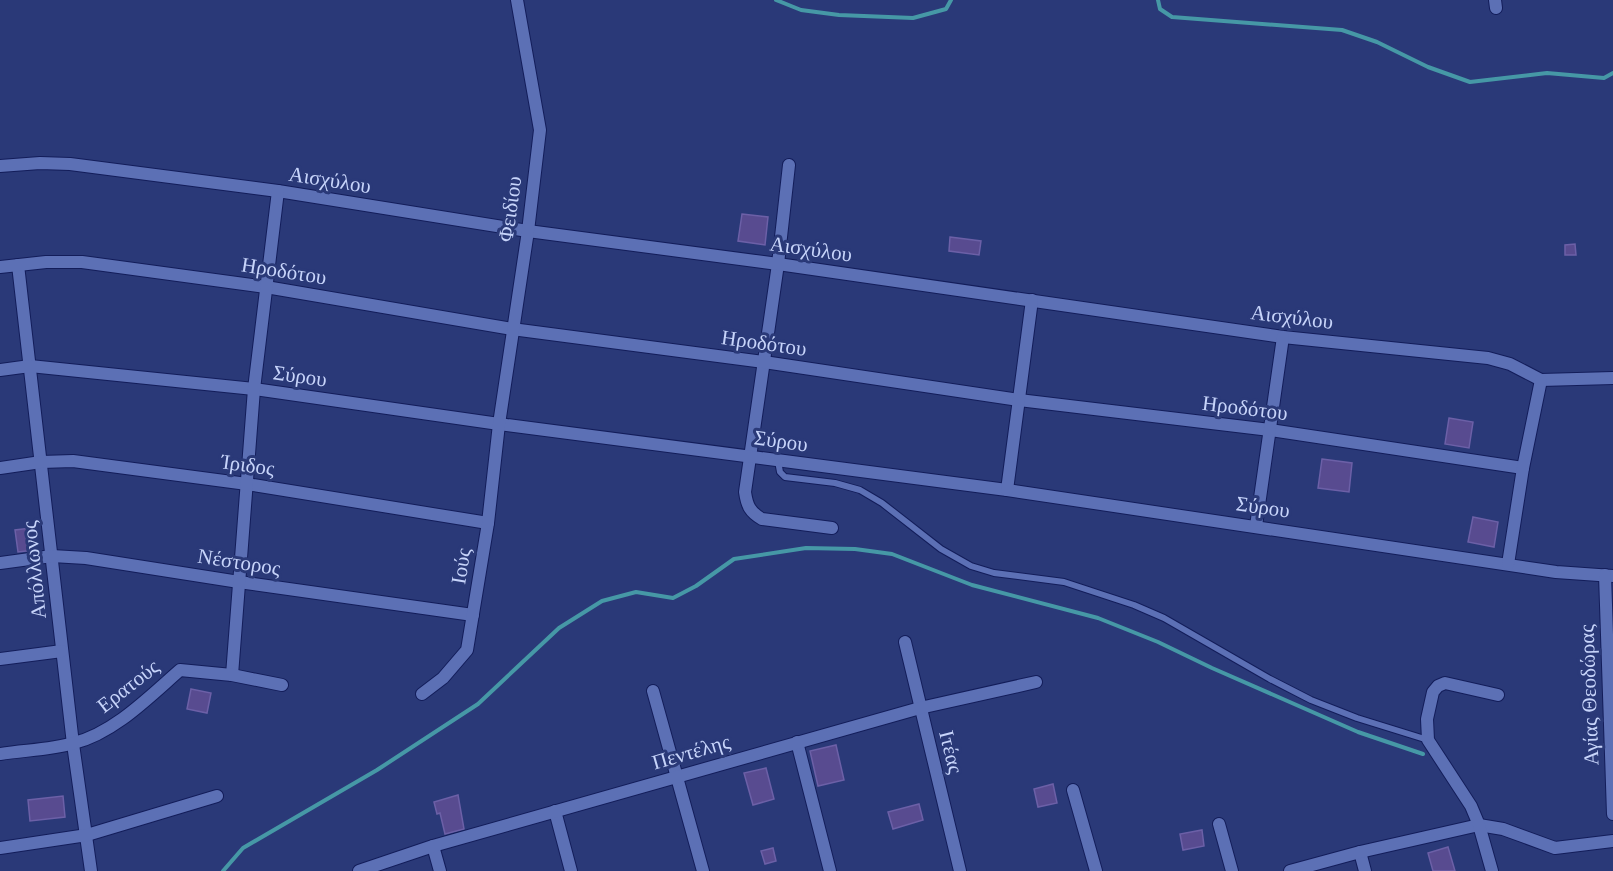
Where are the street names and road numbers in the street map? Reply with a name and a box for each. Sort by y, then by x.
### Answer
street label: Αισχύλου [287,162,373,198]
street label: Φειδίου [494,175,526,243]
street label: Αισχύλου [768,231,854,267]
street label: Ηροδότου [240,252,328,290]
street label: Αισχύλου [1249,300,1335,334]
street label: Ηροδότου [720,325,808,361]
street label: Σύρου [272,360,328,392]
street label: Ηροδότου [1201,391,1289,425]
street label: Σύρου [753,425,809,457]
street label: Ίριδος [219,449,277,481]
street label: Σύρου [1235,491,1291,523]
street label: Απόλλωνος [17,519,51,620]
street label: Νέστορος [196,544,283,580]
street label: Ιούς [446,546,476,586]
street label: Αγίας Θεοδώρας [1575,623,1603,766]
street label: Ερατούς [92,654,164,718]
street label: Ιτέας [934,728,968,777]
street label: Πεντέλης [649,729,733,775]

